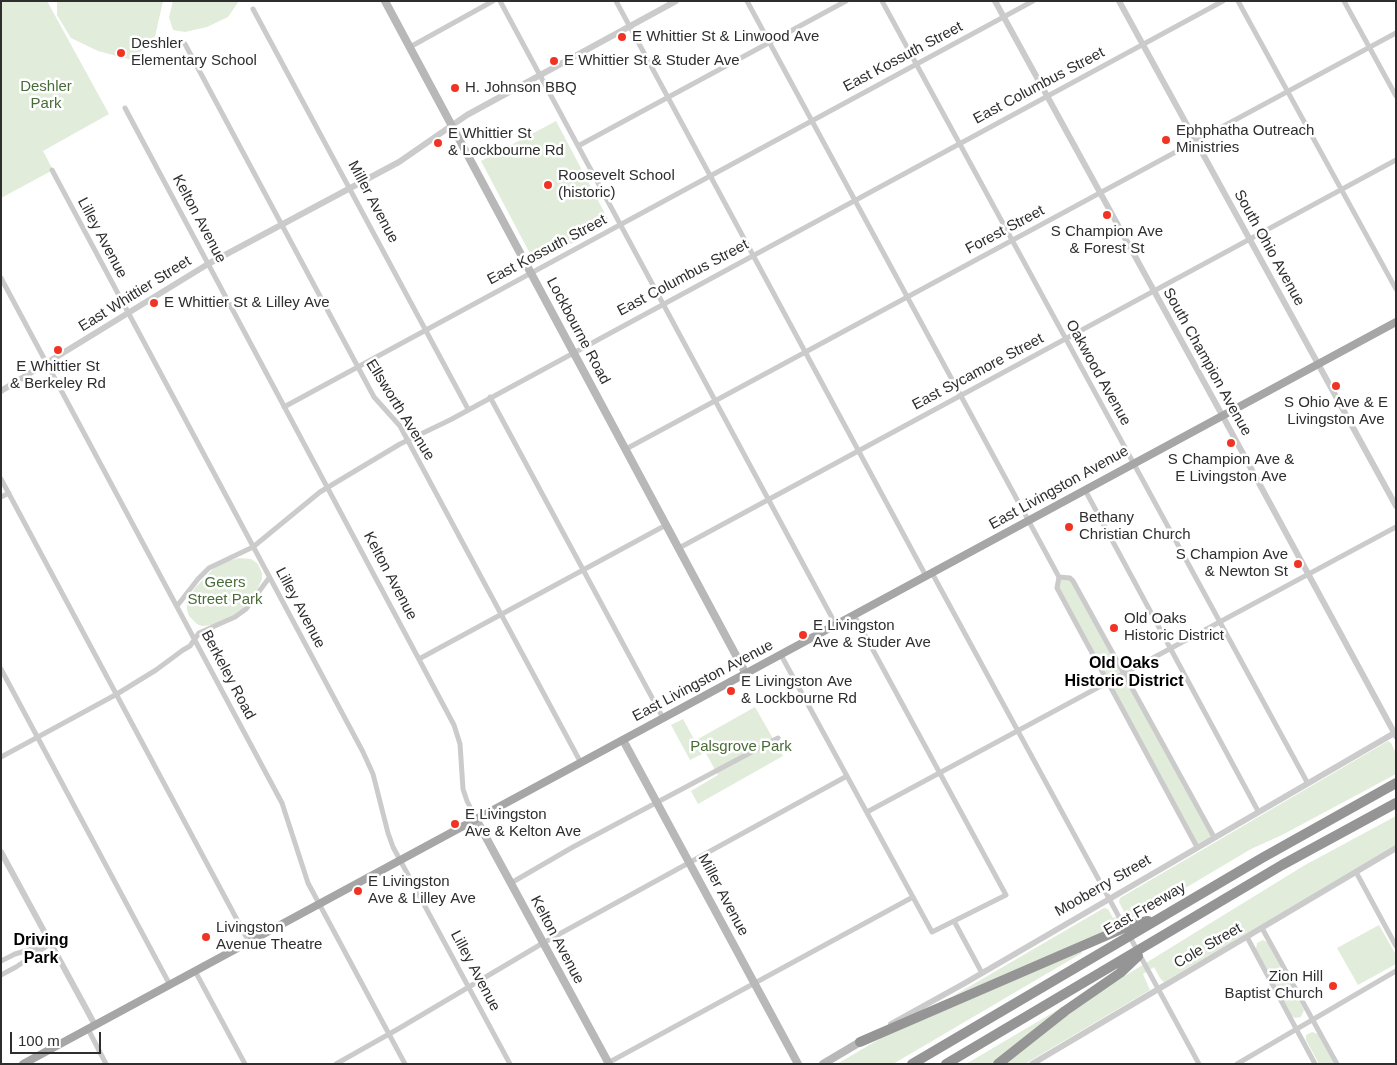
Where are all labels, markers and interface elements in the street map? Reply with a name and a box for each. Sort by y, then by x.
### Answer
street label: East Kossuth Street [840,18,966,96]
place label: E Whittier St & Linwood Ave [632,28,819,46]
marker: E Whittier St & Linwood Ave [616,31,628,43]
place label: Deshler Elementary School [131,35,257,70]
street label: East Columbus Street [970,44,1108,128]
marker: Deshler Elementary School [115,47,127,59]
place label: E Whittier St & Studer Ave [564,52,740,70]
marker: E Whittier St & Studer Ave [548,55,560,67]
park label: Deshler Park [20,78,72,113]
place label: H. Johnson BBQ [465,79,577,97]
marker: H. Johnson BBQ [449,82,461,94]
place label: Ephphatha Outreach Ministries [1176,122,1314,157]
place label: E Whittier St & Lockbourne Rd [448,125,564,160]
marker: Ephphatha Outreach Ministries [1160,134,1172,146]
marker: E Whittier St & Lockbourne Rd [432,137,444,149]
street label: Miller Avenue [344,158,402,246]
place label: Roosevelt School (historic) [558,167,675,202]
street label: Kelton Avenue [168,172,230,266]
marker: Roosevelt School (historic) [542,179,554,191]
street label: South Ohio Avenue [1230,187,1308,309]
street label: Lilley Avenue [73,195,131,281]
street label: Forest Street [963,202,1047,258]
marker: S Champion Ave & Forest St [1101,209,1113,221]
street label: East Kossuth Street [484,211,610,289]
place label: S Champion Ave & Forest St [1051,223,1163,258]
street label: East Columbus Street [614,236,752,320]
street label: East Whittier Street [75,252,195,336]
street label: Lockbourne Road [542,274,614,388]
street label: South Champion Avenue [1159,285,1255,439]
place label: E Whittier St & Lilley Ave [164,294,330,312]
marker: E Whittier St & Lilley Ave [148,297,160,309]
street label: Oakwood Avenue [1061,317,1135,429]
street label: East Sycamore Street [909,330,1047,414]
marker: E Whittier St & Berkeley Rd [52,344,64,356]
street label: Ellsworth Avenue [362,356,438,464]
place label: E Whittier St & Berkeley Rd [10,358,106,393]
marker: S Ohio Ave & E Livingston Ave [1330,380,1342,392]
place label: S Ohio Ave & E Livingston Ave [1284,394,1388,429]
marker: S Champion Ave & E Livingston Ave [1225,437,1237,449]
street label: East Livingston Avenue [986,442,1132,534]
place label: S Champion Ave & E Livingston Ave [1168,451,1294,486]
place label: Bethany Christian Church [1079,509,1191,544]
marker: Bethany Christian Church [1063,521,1075,533]
street label: Kelton Avenue [359,529,421,623]
place label: S Champion Ave & Newton St [1176,546,1288,581]
marker: S Champion Ave & Newton St [1292,558,1304,570]
street label: Lilley Avenue [271,565,329,651]
park label: Geers Street Park [187,574,263,609]
place label: Old Oaks Historic District [1124,610,1224,645]
place label: E Livingston Ave & Studer Ave [813,617,931,652]
marker: Old Oaks Historic District [1108,622,1120,634]
street label: Berkeley Road [197,627,259,723]
marker: E Livingston Ave & Studer Ave [797,629,809,641]
street label: East Livingston Avenue [630,636,776,726]
district label: Old Oaks Historic District [1064,654,1184,692]
place label: E Livingston Ave & Lockbourne Rd [741,673,857,708]
marker: E Livingston Ave & Lockbourne Rd [725,685,737,697]
park label: Palsgrove Park [690,738,792,756]
place label: E Livingston Ave & Kelton Ave [465,806,581,841]
marker: E Livingston Ave & Kelton Ave [449,818,461,830]
street label: Miller Avenue [694,851,752,939]
street label: Mooberry Street [1052,851,1154,921]
place label: E Livingston Ave & Lilley Ave [368,873,476,908]
street label: East Freeway [1101,878,1189,940]
marker: E Livingston Ave & Lilley Ave [352,885,364,897]
street label: Kelton Avenue [526,893,588,987]
place label: Livingston Avenue Theatre [216,919,322,954]
street label: Cole Street [1171,919,1245,973]
street label: Lilley Avenue [446,928,504,1014]
district label: Driving Park [13,931,69,969]
marker: Livingston Avenue Theatre [200,931,212,943]
place label: Zion Hill Baptist Church [1225,968,1323,1003]
marker: Zion Hill Baptist Church [1327,980,1339,992]
scale bar [12,1022,104,1054]
text: 100 m [18,1032,60,1049]

